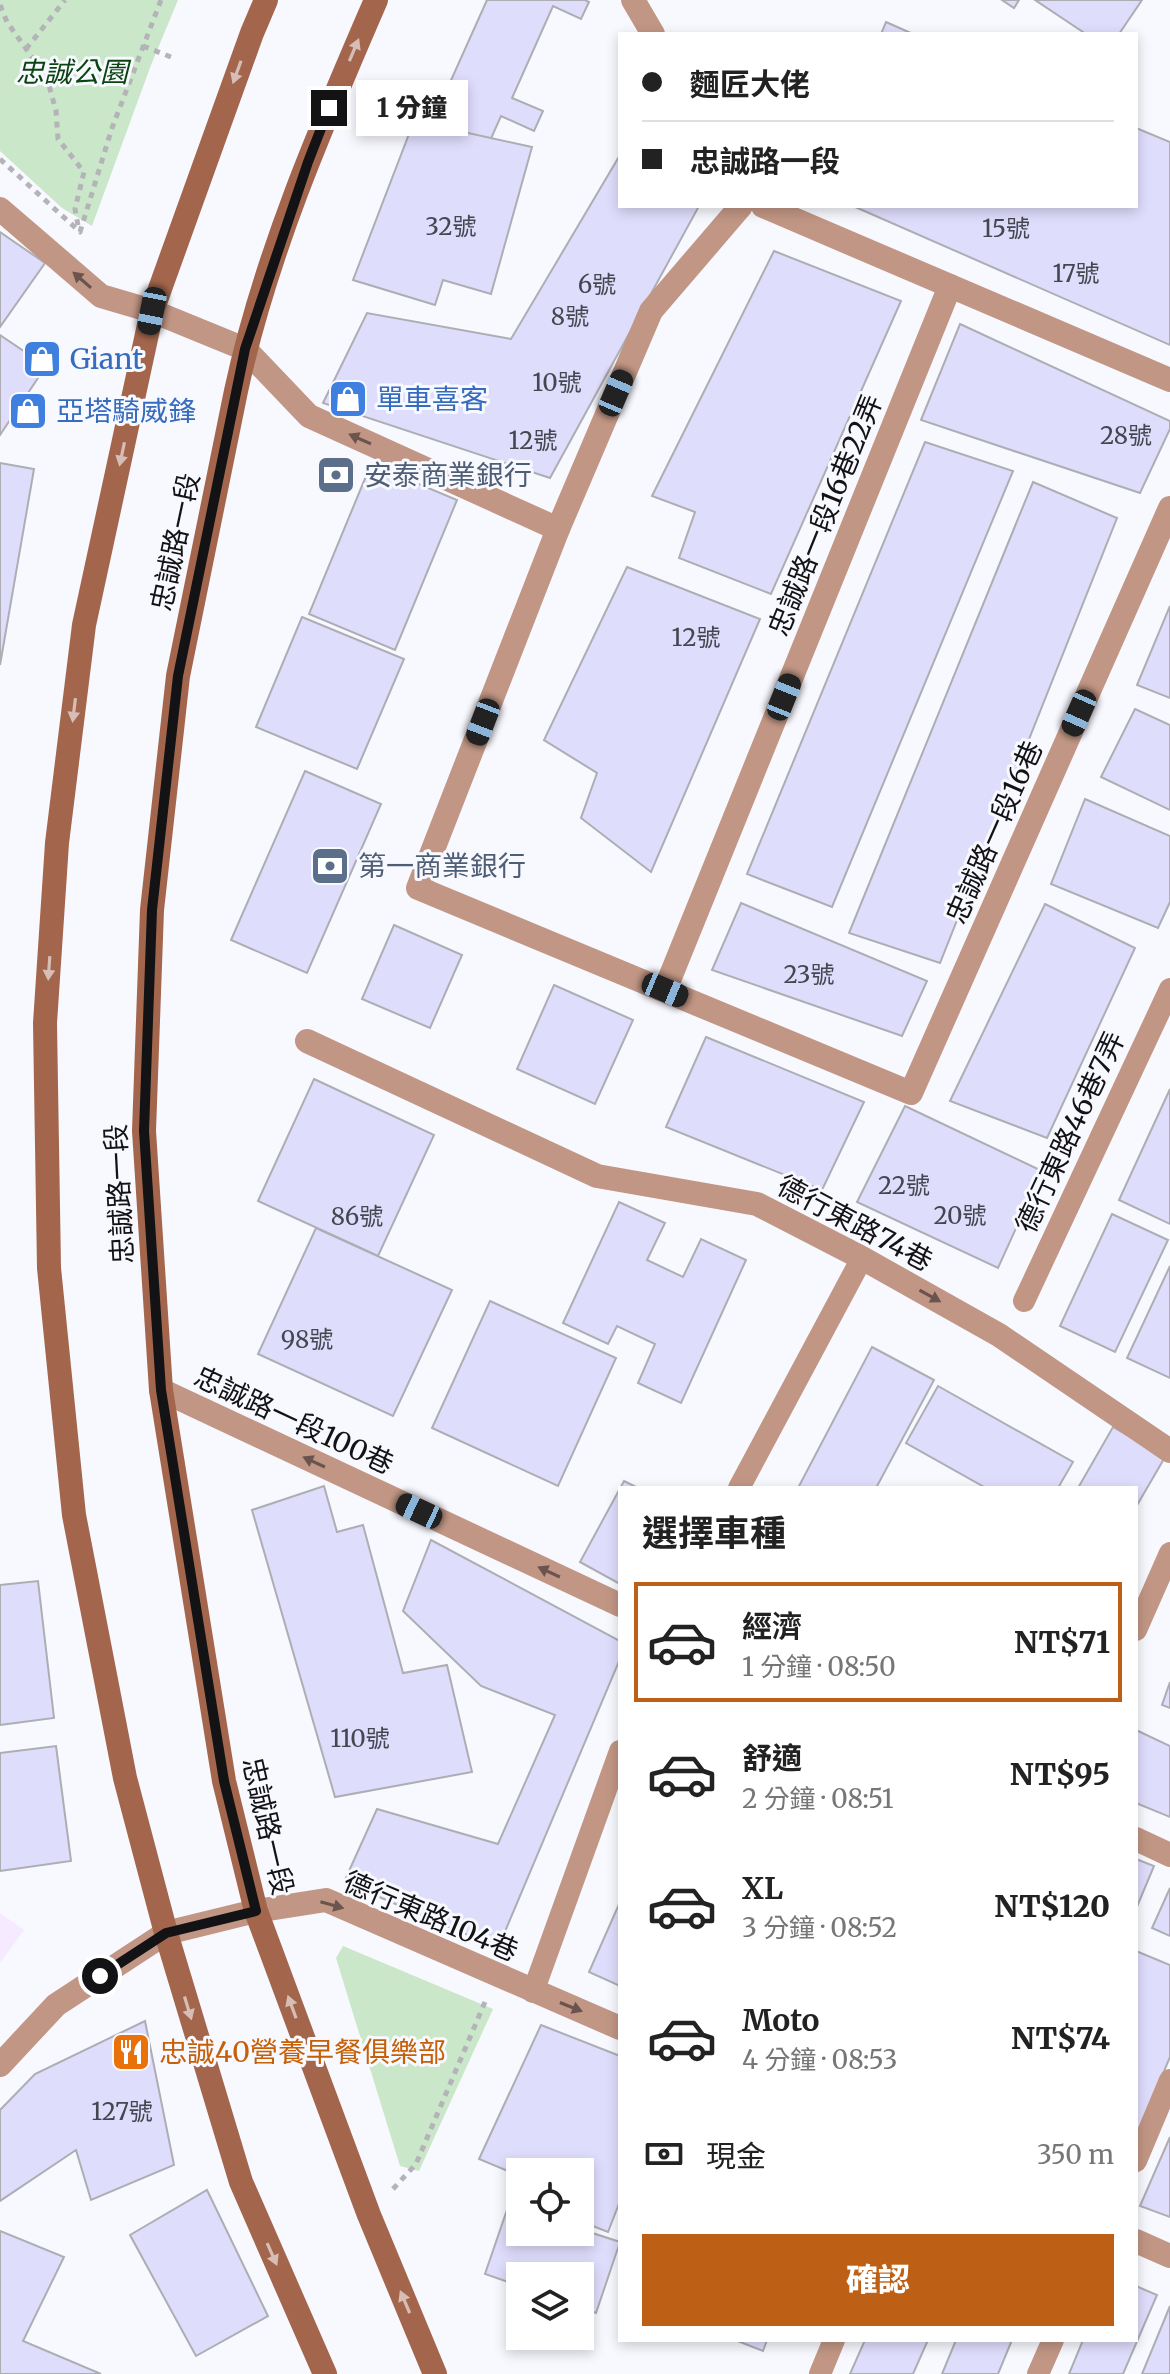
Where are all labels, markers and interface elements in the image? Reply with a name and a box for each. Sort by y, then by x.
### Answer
one-way arrow [348,38,361,62]
park label: 忠誠公園 [16,54,132,90]
one-way arrow [231,61,243,85]
text: 麵匠大佬 [690,65,810,103]
callout: 1 分鐘 [357,80,469,136]
route end [311,90,347,126]
text: 1 分鐘 [377,91,447,124]
text: 忠誠路一段 [690,142,840,180]
house number: 32號 [425,211,477,242]
house number: 15號 [982,213,1030,244]
house number: 17號 [1052,258,1100,289]
house number: 6號 [578,269,616,300]
one-way arrow [73,272,93,289]
car [136,285,168,337]
house number: 8號 [551,301,589,332]
shop icon: Giant [21,338,63,380]
place label: Giant [70,341,143,377]
car [596,366,636,420]
house number: 10號 [532,367,582,398]
shop icon: 單車喜客 [327,378,369,420]
place label: 單車喜客 [376,381,488,417]
street label: 忠誠路一段16巷22弄 [760,389,890,641]
shop icon: 亞塔騎威鋒 [7,390,49,432]
place label: 亞塔騎威鋒 [56,393,196,429]
house number: 28號 [1100,420,1152,451]
house number: 12號 [509,425,557,456]
one-way arrow [348,432,371,445]
one-way arrow [115,442,128,467]
bank icon: 安泰商業銀行 [315,454,357,496]
place label: 安泰商業銀行 [364,457,532,493]
street label: 忠誠路一段 [143,470,207,614]
house number: 12號 [672,622,720,653]
car [764,670,804,724]
car [1058,686,1100,740]
car [463,695,503,749]
one-way arrow [67,698,80,723]
street label: 忠誠路一段16巷 [938,735,1050,929]
bank icon: 第一商業銀行 [309,845,351,887]
place label: 第一商業銀行 [358,848,526,884]
one-way arrow [42,956,55,981]
house number: 23號 [783,959,835,990]
car [638,970,692,1010]
street label: 德行東路46巷7弄 [1008,1026,1132,1238]
street label: 忠誠路一段 [97,1123,141,1265]
street label: 德行東路74巷 [771,1167,939,1279]
house number: 22號 [878,1170,930,1201]
house number: 20號 [933,1200,987,1231]
house number: 86號 [331,1201,383,1232]
one-way arrow [919,1289,942,1303]
house number: 98號 [281,1324,333,1355]
street label: 忠誠路一段100巷 [189,1358,399,1482]
one-way arrow [302,1455,326,1469]
car [392,1490,446,1532]
text: 選擇車種 [642,1511,786,1556]
one-way arrow [538,1565,561,1579]
icon: car [646,1606,718,1678]
text: 經濟 [742,1607,802,1645]
text: NT$71 [1014,1623,1110,1661]
text: 1 分鐘 · 08:50 [742,1650,896,1683]
house number: 110號 [330,1723,390,1754]
icon: car [646,1738,718,1810]
text: 舒適 [742,1739,802,1777]
street label: 忠誠路一段 [235,1754,301,1898]
text: NT$95 [1010,1755,1110,1793]
text: 2 分鐘 · 08:51 [742,1782,894,1815]
street label: 德行東路104巷 [338,1863,524,1969]
text: XL [742,1869,783,1907]
icon: car [646,1870,718,1942]
text: NT$120 [994,1887,1110,1925]
one-way arrow [320,1899,344,1912]
text: 3 分鐘 · 08:52 [742,1911,897,1944]
route start [82,1958,118,1994]
one-way arrow [285,1995,298,2019]
one-way arrow [182,1997,195,2021]
one-way arrow [559,2001,583,2014]
text: Moto [742,2001,820,2039]
icon: car [646,2002,718,2074]
text: NT$74 [1011,2019,1110,2057]
restaurant icon: 忠誠40營養早餐俱樂部 [110,2031,152,2073]
place label: 忠誠40營養早餐俱樂部 [159,2034,446,2070]
text: 4 分鐘 · 08:53 [742,2043,897,2076]
house number: 127號 [91,2096,153,2127]
icon: cash [642,2132,686,2176]
text: 現金 [706,2137,766,2175]
text: 350 m [1037,2138,1114,2171]
map controls [506,2158,594,2350]
button: locate [506,2158,594,2246]
button: 確認 [642,2234,1114,2326]
one-way arrow [266,2242,279,2266]
button: layers [506,2262,594,2350]
one-way arrow [399,2290,412,2314]

